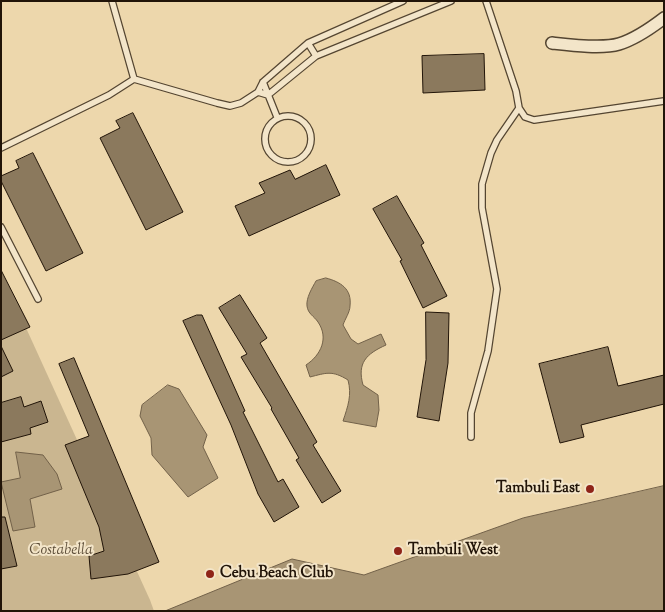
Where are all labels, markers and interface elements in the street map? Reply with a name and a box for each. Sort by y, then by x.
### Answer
place label: Tambuli East [496,480,580,498]
marker: Tambuli East [584,483,596,495]
park label: Costabella [29,542,93,560]
place label: Tambuli West [408,542,498,560]
marker: Tambuli West [392,545,404,557]
place label: Cebu Beach Club [220,565,333,583]
marker: Cebu Beach Club [204,568,216,580]

